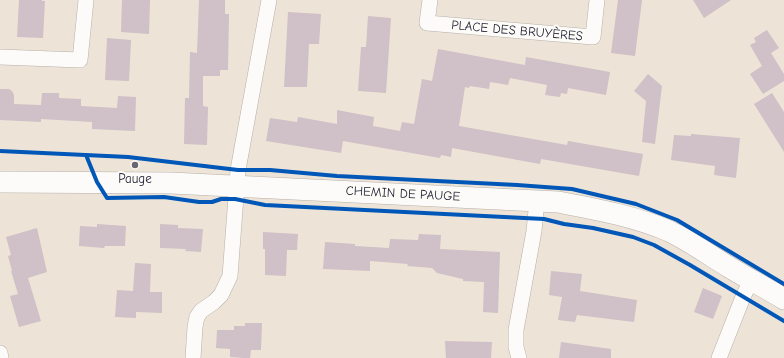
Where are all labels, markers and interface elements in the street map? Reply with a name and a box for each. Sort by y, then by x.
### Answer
street label: PLACE DES BRUYÈRES [451,17,583,45]
marker: Pauge [130,160,140,170]
place label: Pauge [118,171,152,187]
street label: CHEMIN DE PAUGE [345,183,461,205]

